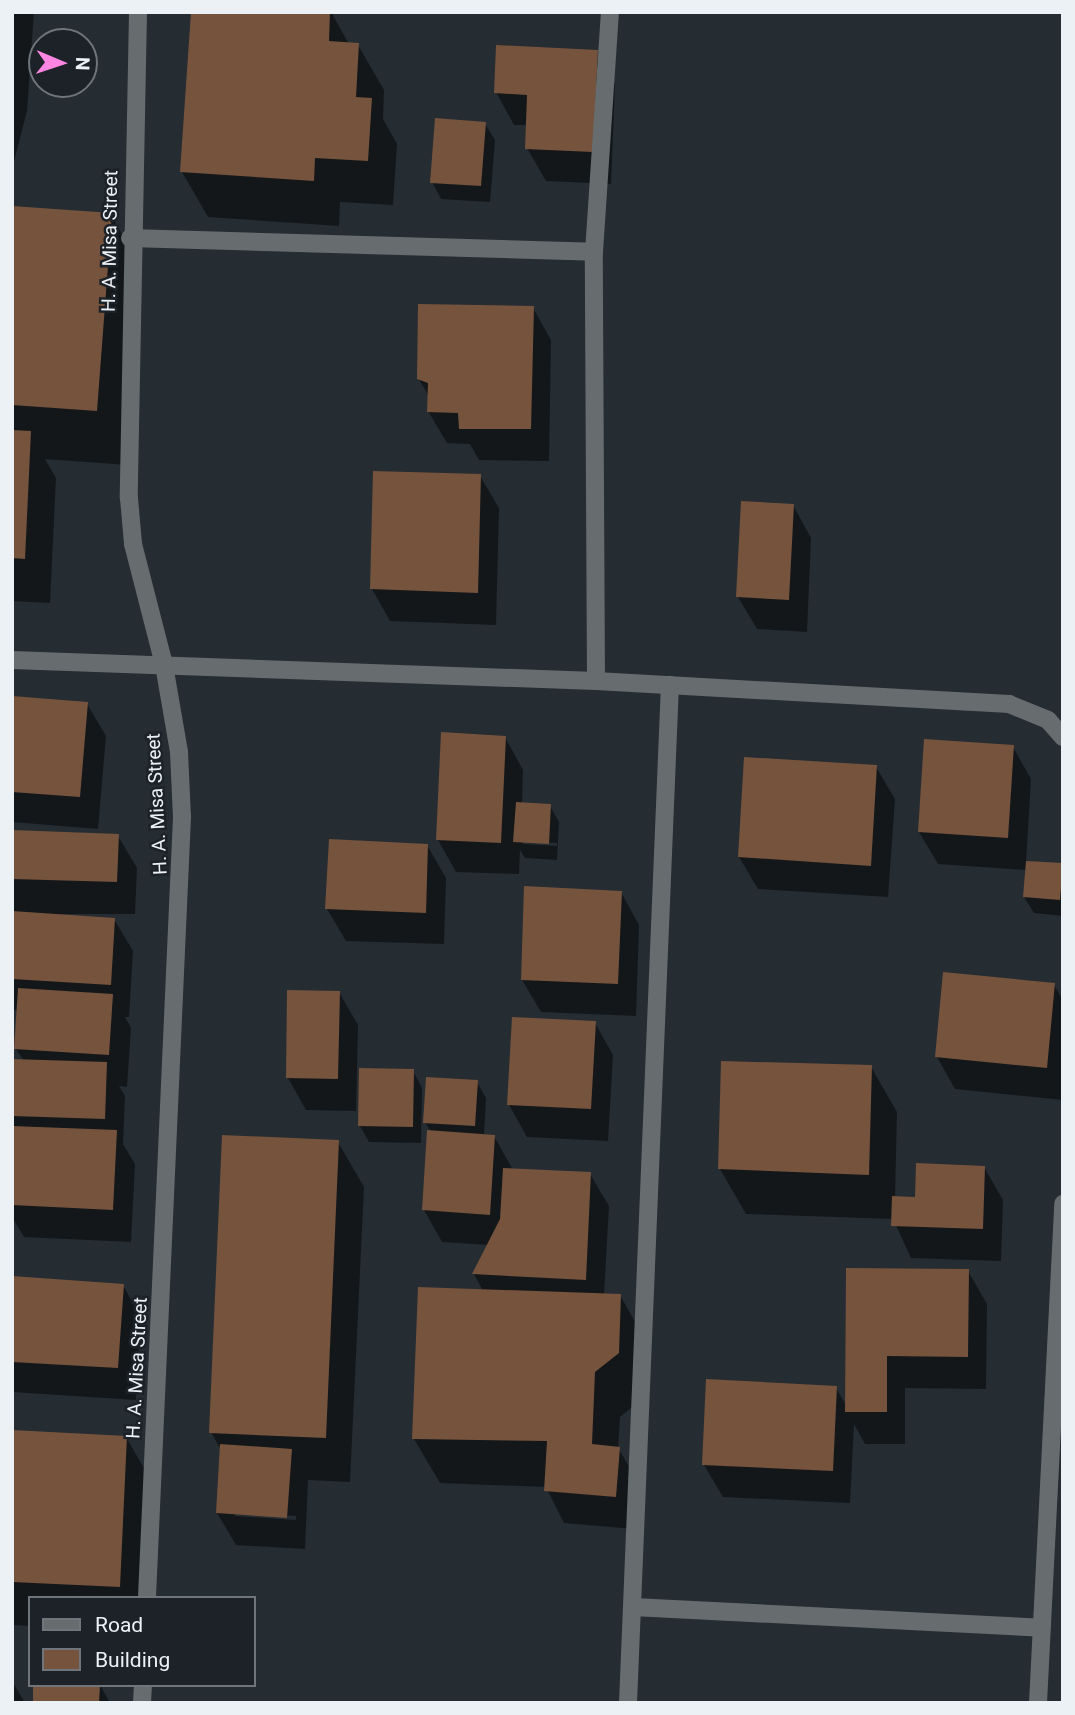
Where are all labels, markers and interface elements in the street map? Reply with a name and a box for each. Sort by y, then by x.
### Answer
north arrow [28,28,98,98]
text: N [71,57,94,71]
street label: H. A. Misa Street [97,170,123,312]
street label: H. A. Misa Street [142,733,172,875]
street label: H. A. Misa Street [122,1297,152,1439]
legend [28,1596,256,1687]
text: Road [95,1613,143,1637]
text: Building [95,1648,170,1672]

